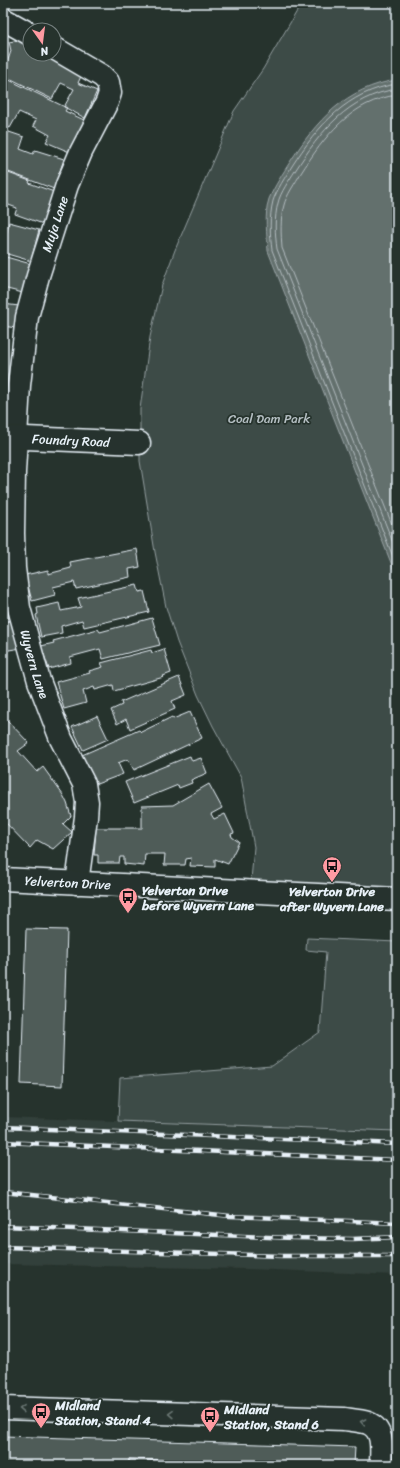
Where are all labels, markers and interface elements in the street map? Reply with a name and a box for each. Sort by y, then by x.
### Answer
north arrow [22,22,62,62]
text: N [38,41,51,61]
street label: Muja Lane [35,193,75,255]
park label: Coal Dam Park [228,407,310,430]
street label: Foundry Road [31,427,112,453]
street label: Wyvern Lane [14,627,56,702]
bus stop icon: Yelverton Drive after Wyvern Lane [321,855,343,883]
street label: Yelverton Drive [24,869,112,896]
place label: Yelverton Drive before Wyvern Lane [141,879,255,917]
place label: Yelverton Drive after Wyvern Lane [279,880,384,918]
bus stop icon: Yelverton Drive before Wyvern Lane [117,886,139,914]
place label: Midland Station, Stand 4 [54,1394,152,1432]
place label: Midland Station, Stand 6 [223,1398,320,1436]
bus stop icon: Midland Station, Stand 4 [30,1401,52,1429]
one-way arrow [19,1405,25,1413]
bus stop icon: Midland Station, Stand 6 [199,1405,221,1433]
one-way arrow [168,1410,174,1418]
one-way arrow [359,1419,366,1427]

